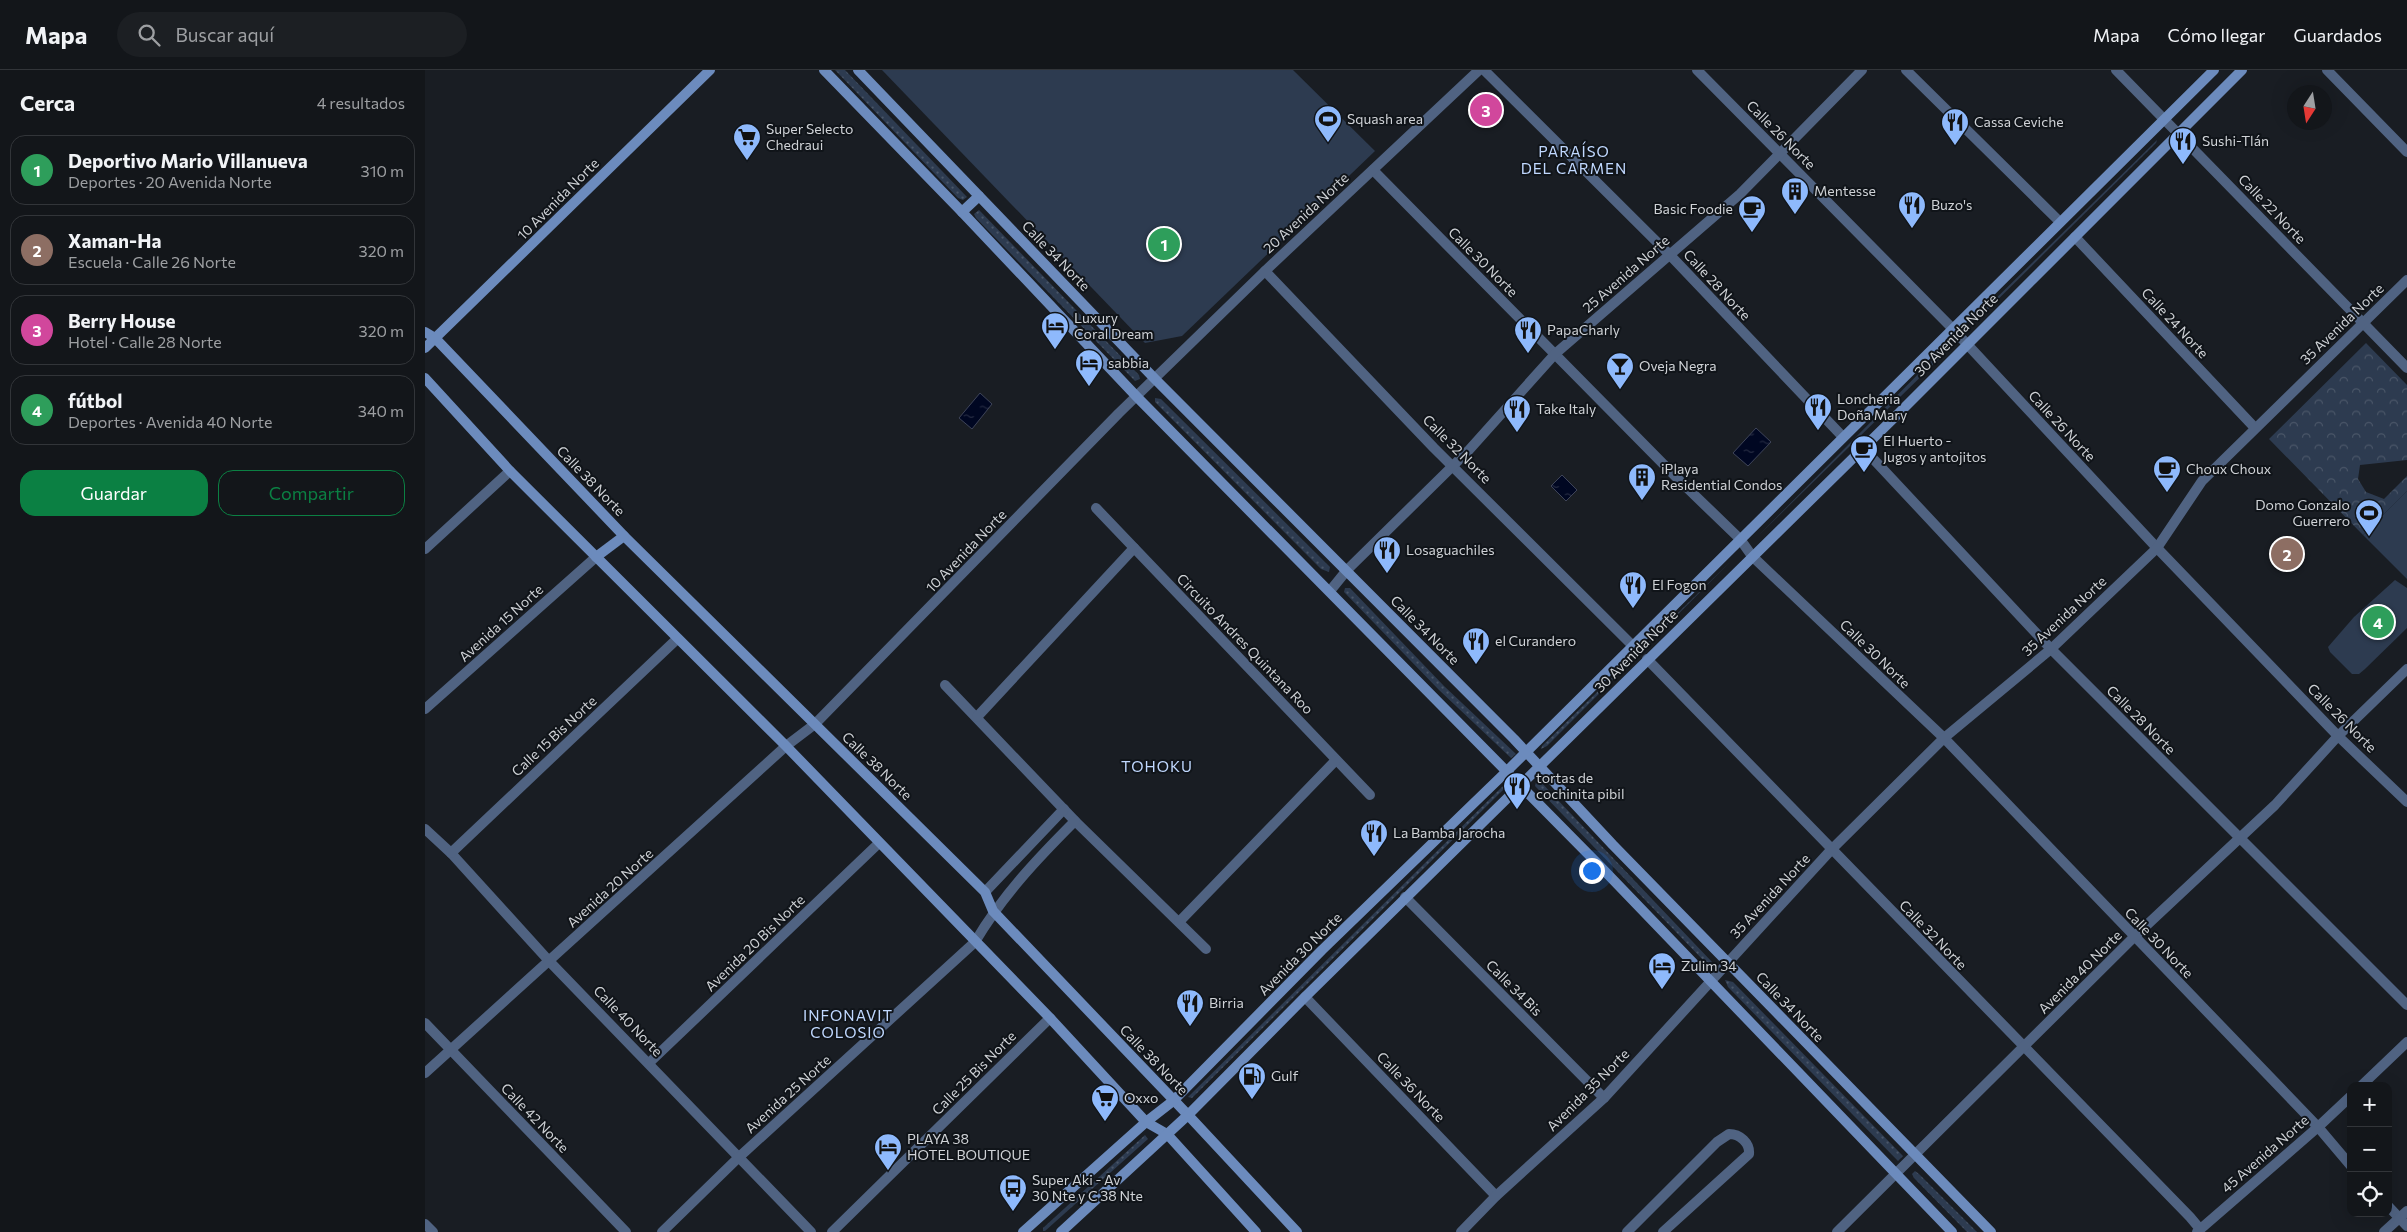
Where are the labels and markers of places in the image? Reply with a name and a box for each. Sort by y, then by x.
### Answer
pin: 3 [1470,91,1502,129]
sports icon: Squash area [1313,104,1343,143]
restaurant icon: Cassa Ceviche [1940,107,1970,146]
place label: Squash area [1347,110,1423,127]
place label: Cassa Ceviche [1974,113,2064,130]
place label: Super Selecto Chedraui [766,120,853,153]
supermarket icon: Super Selecto Chedraui [732,122,762,161]
restaurant icon: Sushi-Tlán [2168,126,2198,165]
place label: Sushi-Tlán [2202,132,2269,149]
building icon: Mentesse [1780,176,1810,215]
place label: Mentesse [1814,182,1876,199]
restaurant icon: Buzo's [1897,190,1927,229]
cafe icon: Basic Foodie [1737,194,1767,233]
place label: Buzo's [1931,196,1972,213]
place label: Basic Foodie [1654,200,1733,217]
pin: 1 [1148,225,1180,263]
place label: Luxury Coral Dream [1074,309,1154,342]
hotel icon: Luxury Coral Dream [1040,311,1070,350]
restaurant icon: PapaCharly [1513,315,1543,354]
place label: PapaCharly [1547,321,1620,338]
hotel icon: sabbia [1074,348,1104,387]
bar icon: Oveja Negra [1605,351,1635,390]
place label: sabbia [1108,354,1149,371]
place label: Oveja Negra [1639,357,1717,374]
place label: Loncheria Doña Mary [1837,390,1907,423]
restaurant icon: Loncheria Doña Mary [1803,392,1833,431]
restaurant icon: Take Italy [1502,394,1532,433]
place label: Take Italy [1536,400,1596,417]
place label: El Huerto - Jugos y antojitos [1883,432,1986,465]
cafe icon: El Huerto - Jugos y antojitos [1849,434,1879,473]
cafe icon: Choux Choux [2152,454,2182,493]
place label: iPlaya Residential Condos [1661,460,1782,493]
place label: Choux Choux [2186,460,2272,477]
building icon: iPlaya Residential Condos [1627,462,1657,501]
place label: Domo Gonzalo Guerrero [2255,496,2350,529]
sports icon: Domo Gonzalo Guerrero [2354,498,2384,537]
restaurant icon: Losaguachiles [1372,535,1402,574]
pin: 2 [2271,535,2303,573]
place label: Losaguachiles [1406,541,1495,558]
restaurant icon: El Fogon [1618,570,1648,609]
place label: El Fogon [1652,576,1706,593]
pin: 4 [2362,603,2394,641]
restaurant icon: el Curandero [1461,626,1491,665]
place label: el Curandero [1495,632,1576,649]
place label: tortas de cochinita pibil [1536,769,1625,802]
restaurant icon: tortas de cochinita pibil [1502,771,1532,810]
restaurant icon: La Bamba Jarocha [1359,818,1389,857]
place label: La Bamba Jarocha [1393,824,1505,841]
hotel icon: Zulim 34 [1647,951,1677,990]
place label: Zulim 34 [1681,957,1737,974]
restaurant icon: Birria [1175,988,1205,1027]
place label: Birria [1209,994,1244,1011]
fuel station icon: Gulf [1237,1061,1267,1100]
place label: Gulf [1271,1067,1299,1084]
supermarket icon: Oxxo [1090,1083,1120,1122]
place label: Oxxo [1124,1089,1158,1106]
place label: PLAYA 38 HOTEL BOUTIQUE [907,1130,1030,1163]
hotel icon: PLAYA 38 HOTEL BOUTIQUE [873,1132,903,1171]
place label: Super Aki - Av 30 Nte y C 38 Nte [1032,1171,1143,1204]
bus stop icon: Super Aki - Av 30 Nte y C 38 Nte [998,1173,1028,1212]

